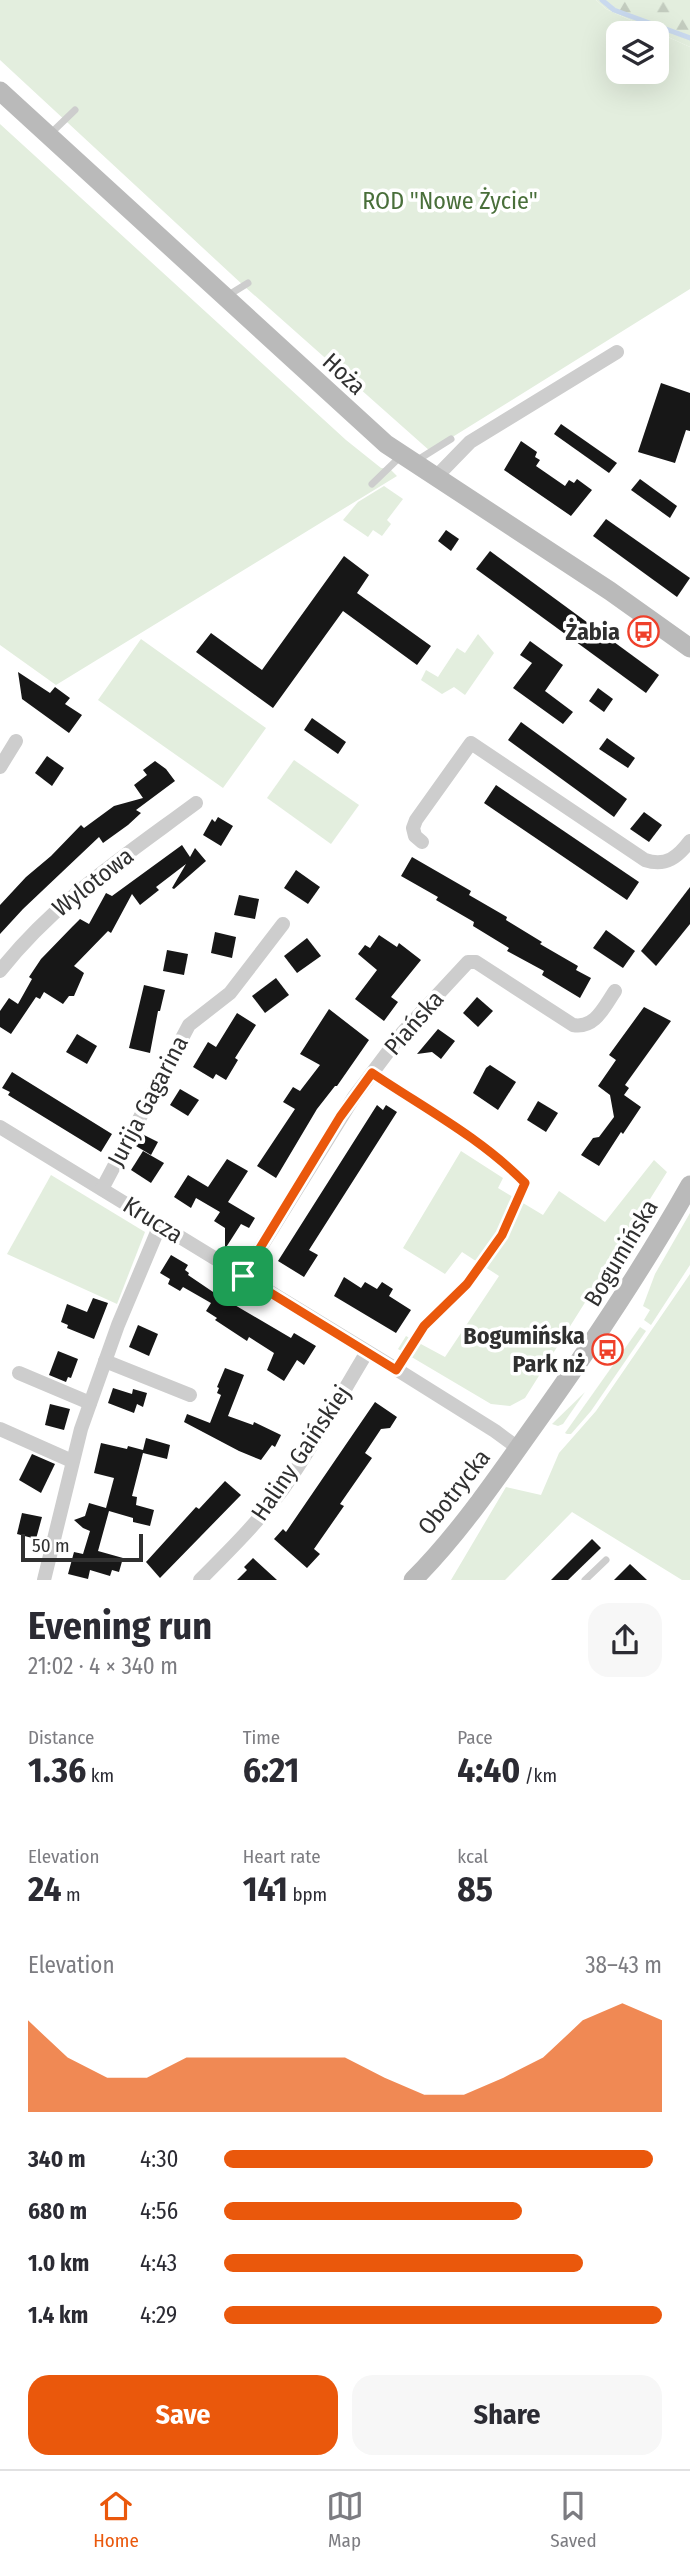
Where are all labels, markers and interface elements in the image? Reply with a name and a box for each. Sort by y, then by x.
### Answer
map controls [606,21,669,84]
button: layers [606,21,669,84]
park label: ROD "Nowe Życie" [362,187,538,215]
street label: Hoża [317,347,371,401]
bus stop icon: Żabia [626,615,660,649]
place label: Żabia [565,617,620,646]
street label: Wylotowa [47,842,139,922]
street label: Piańska [379,985,449,1061]
street label: Jurija Gagarina [102,1031,194,1171]
street label: Krucza [118,1191,188,1249]
street label: Bogumińska [578,1195,664,1311]
pin [213,1246,273,1306]
icon: arrive [224,1257,262,1295]
place label: Bogumińska Park nż [463,1322,585,1378]
bus stop icon: Bogumińska Park nż [591,1333,625,1367]
street label: Haliny Gaińskiej [246,1380,356,1526]
street label: Obotrycka [412,1444,496,1540]
scale bar [21,1531,144,1563]
text: 50 m [32,1534,70,1557]
text: Evening run [28,1603,212,1649]
button: share [588,1603,662,1677]
text: 21:02 · 4 × 340 m [28,1652,178,1680]
text: Distance [28,1726,95,1749]
text: Time [243,1726,280,1749]
text: Pace [457,1726,493,1749]
text: 1.36 [28,1749,86,1791]
text: 6:21 [243,1749,299,1791]
text: 4:40 [457,1749,520,1791]
text: km [86,1764,114,1787]
text: /km [520,1764,557,1787]
text: Elevation [28,1845,100,1868]
text: Heart rate [243,1845,321,1868]
text: kcal [457,1845,488,1868]
text: 24 [28,1868,62,1910]
text: 141 [243,1868,288,1910]
text: 85 [457,1868,493,1910]
text: m [62,1883,81,1906]
text: bpm [288,1883,327,1906]
text: Elevation [28,1951,115,1979]
text: 38–43 m [585,1951,662,1979]
text: 340 m [28,2145,86,2173]
text: 4:30 [140,2145,179,2173]
text: 680 m [28,2197,87,2225]
text: 4:56 [140,2197,178,2225]
text: 1.0 km [28,2249,89,2277]
text: 4:43 [140,2249,177,2277]
text: 1.4 km [28,2301,88,2329]
text: 4:29 [140,2301,177,2329]
button: Save [28,2375,338,2455]
button: Share [352,2375,662,2455]
tab: Home [93,2487,139,2552]
tab: Map [326,2487,364,2552]
tab: Saved [550,2487,597,2552]

